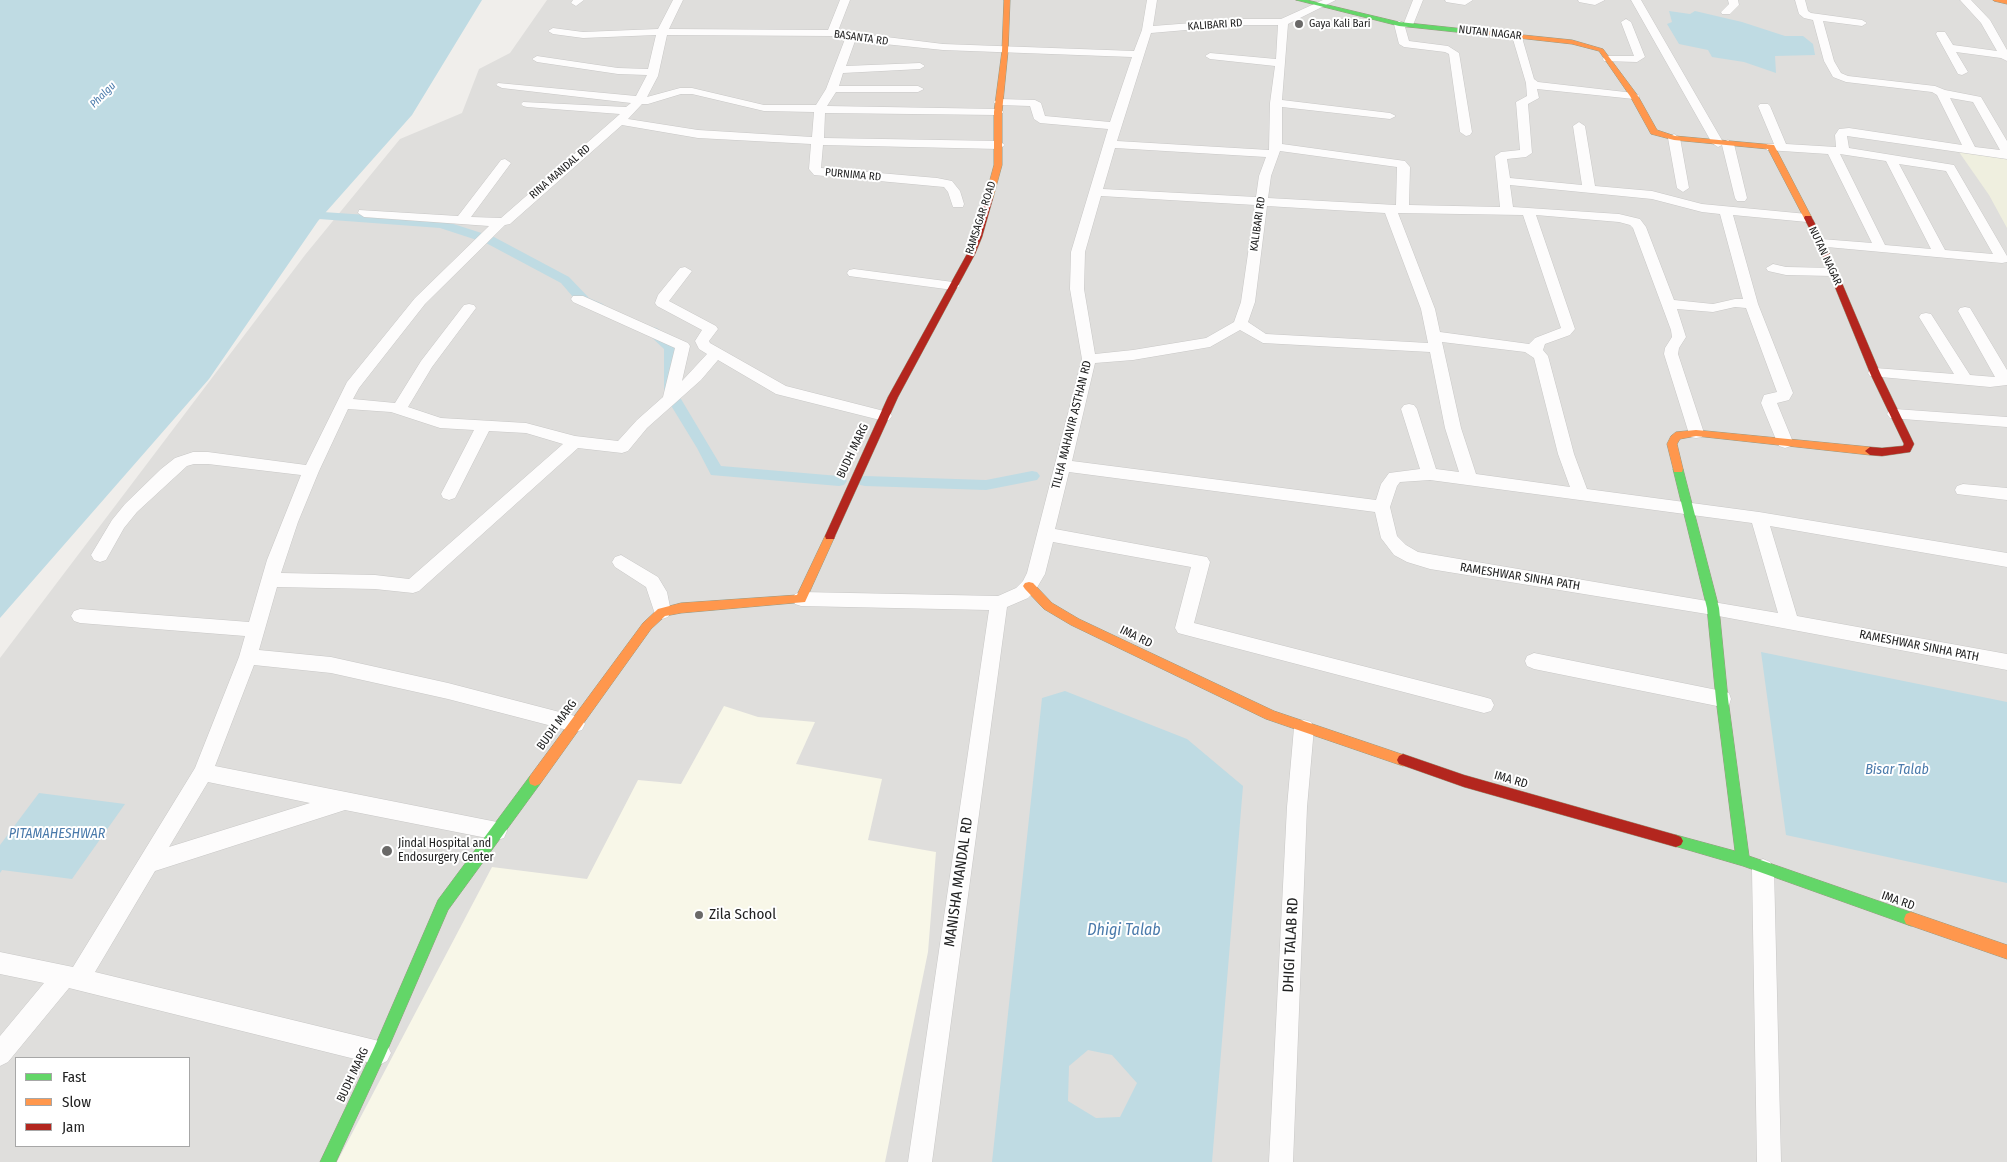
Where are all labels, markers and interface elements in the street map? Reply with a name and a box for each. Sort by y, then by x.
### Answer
street label: KALIBARI RD [1187,16,1243,34]
place label: Gaya Kali Bari [1309,17,1371,31]
marker: Gaya Kali Bari [1293,18,1305,30]
street label: NUTAN NAGAR [1458,23,1522,43]
street label: BASANTA RD [833,28,889,48]
water label: Phalgu [87,79,119,111]
street label: RINA MANDAL RD [527,142,593,202]
street label: PURNIMA RD [824,166,882,184]
street label: RAMSAGAR ROAD [963,180,999,256]
street label: KALIBARI RD [1248,196,1268,252]
street label: NUTAN NAGAR [1806,225,1844,287]
street label: TILHA MAHAVIR ASTHAN RD [1049,359,1095,491]
street label: BUDH MARG [834,421,872,481]
street label: RAMESHWAR SINHA PATH [1459,560,1581,594]
street label: IMA RD [1117,623,1155,651]
street label: RAMESHWAR SINHA PATH [1858,627,1980,665]
street label: BUDH MARG [534,697,580,753]
water label: Bisar Talab [1865,762,1929,778]
street label: IMA RD [1493,768,1529,792]
street label: MANISHA MANDAL RD [941,816,977,948]
water label: PITAMAHESHWAR [9,826,105,842]
place label: Jindal Hospital and Endosurgery Center [398,837,494,865]
marker: Jindal Hospital and Endosurgery Center [380,844,394,858]
street label: IMA RD [1879,889,1917,913]
street label: DHIGI TALAB RD [1280,897,1302,993]
place label: Zila School [709,906,776,924]
marker: Zila School [693,909,705,921]
water label: Dhigi Talab [1087,921,1161,941]
street label: BUDH MARG [334,1045,372,1105]
legend [15,1057,190,1147]
text: Fast [62,1068,86,1086]
text: Slow [62,1093,91,1111]
text: Jam [62,1118,85,1136]

